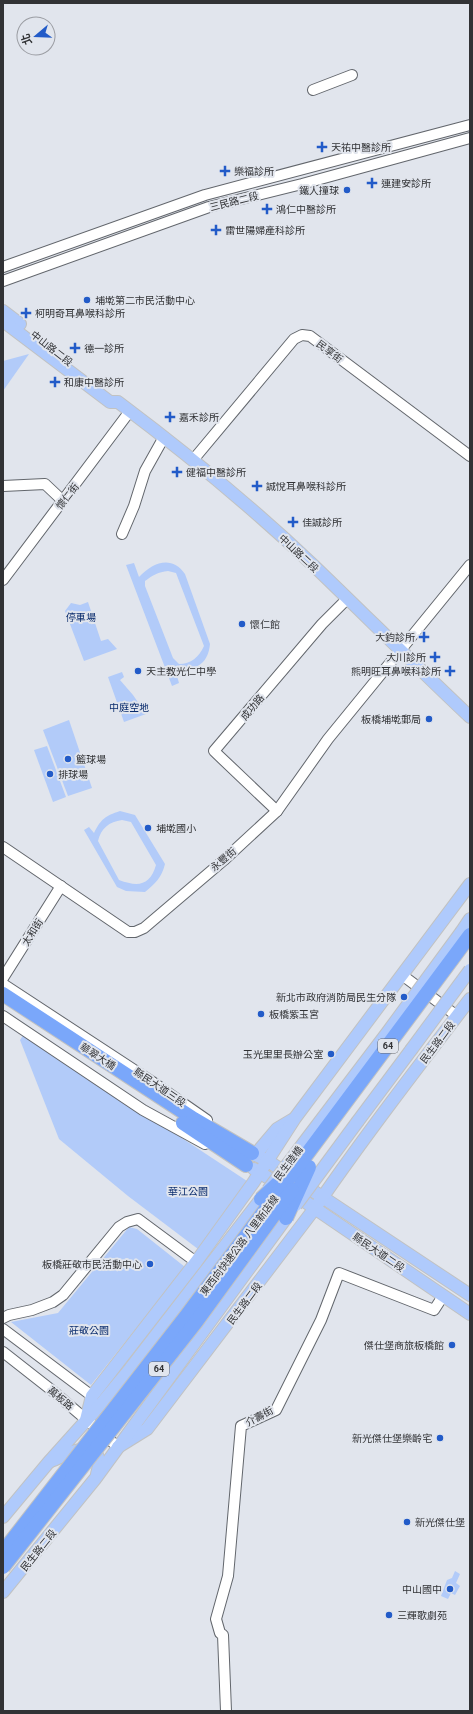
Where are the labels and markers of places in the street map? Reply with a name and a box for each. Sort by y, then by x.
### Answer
marker: 天祐中醫診所 [316,141,328,153]
place label: 天祐中醫診所 [331,142,391,153]
marker: 樂福診所 [219,165,231,177]
place label: 樂福診所 [234,166,274,177]
marker: 連建安診所 [366,177,378,189]
place label: 連建安診所 [381,178,431,189]
place label: 鐵人撞球 [299,185,339,196]
marker: 鐵人撞球 [342,185,352,195]
marker: 鴻仁中醫診所 [261,203,273,215]
place label: 鴻仁中醫診所 [276,204,336,215]
marker: 雷世陽婦產科診所 [210,224,222,236]
place label: 雷世陽婦產科診所 [225,225,305,236]
marker: 埔墘第二市民活動中心 [82,295,92,305]
place label: 埔墘第二市民活動中心 [95,295,195,306]
marker: 柯明奇耳鼻喉科診所 [20,307,32,319]
place label: 柯明奇耳鼻喉科診所 [35,308,125,319]
marker: 德一診所 [69,342,81,354]
place label: 德一診所 [84,343,124,354]
marker: 和康中醫診所 [49,376,61,388]
place label: 和康中醫診所 [64,377,124,388]
marker: 嘉禾診所 [164,411,176,423]
place label: 嘉禾診所 [179,412,219,423]
marker: 健福中醫診所 [171,466,183,478]
place label: 健福中醫診所 [186,467,246,478]
marker: 誠悅耳鼻喉科診所 [251,480,263,492]
place label: 誠悅耳鼻喉科診所 [266,481,346,492]
marker: 佳誠診所 [287,516,299,528]
place label: 佳誠診所 [302,517,342,528]
marker: 懷仁館 [237,619,247,629]
place label: 懷仁館 [250,619,280,630]
marker: 大鈞診所 [418,631,430,643]
place label: 大鈞診所 [375,632,415,643]
marker: 大川診所 [429,651,441,663]
place label: 大川診所 [386,652,426,663]
marker: 熊明旺耳鼻喉科診所 [444,665,456,677]
marker: 天主教光仁中學 [133,666,143,676]
place label: 天主教光仁中學 [146,666,216,677]
place label: 熊明旺耳鼻喉科診所 [351,666,441,677]
place label: 板橋埔墘郵局 [361,714,421,725]
marker: 板橋埔墘郵局 [424,714,434,724]
marker: 籃球場 [63,754,73,764]
place label: 籃球場 [76,754,106,765]
marker: 排球場 [45,769,55,779]
place label: 排球場 [58,769,88,780]
marker: 埔墘國小 [143,823,153,833]
place label: 埔墘國小 [156,823,196,834]
place label: 新北市政府消防局民生分隊 [276,992,396,1003]
marker: 新北市政府消防局民生分隊 [399,992,409,1002]
marker: 板橋紫玉宮 [256,1009,266,1019]
place label: 板橋紫玉宮 [269,1009,319,1020]
place label: 玉光里里長辦公室 [243,1049,323,1060]
marker: 玉光里里長辦公室 [326,1049,336,1059]
place label: 板橋莊敬市民活動中心 [42,1259,142,1270]
marker: 板橋莊敬市民活動中心 [145,1259,155,1269]
place label: 傑仕堡商旅板橋館 [364,1340,444,1351]
marker: 傑仕堡商旅板橋館 [447,1340,457,1350]
place label: 新光傑仕堡樂齡宅 [352,1433,432,1444]
marker: 新光傑仕堡樂齡宅 [435,1433,445,1443]
marker: 新光傑仕堡 [402,1517,412,1527]
place label: 新光傑仕堡 [415,1517,465,1528]
place label: 中山國中 [402,1584,442,1595]
marker: 中山國中 [445,1584,455,1594]
marker: 三輝歌劇苑 [384,1610,394,1620]
place label: 三輝歌劇苑 [397,1610,447,1621]

